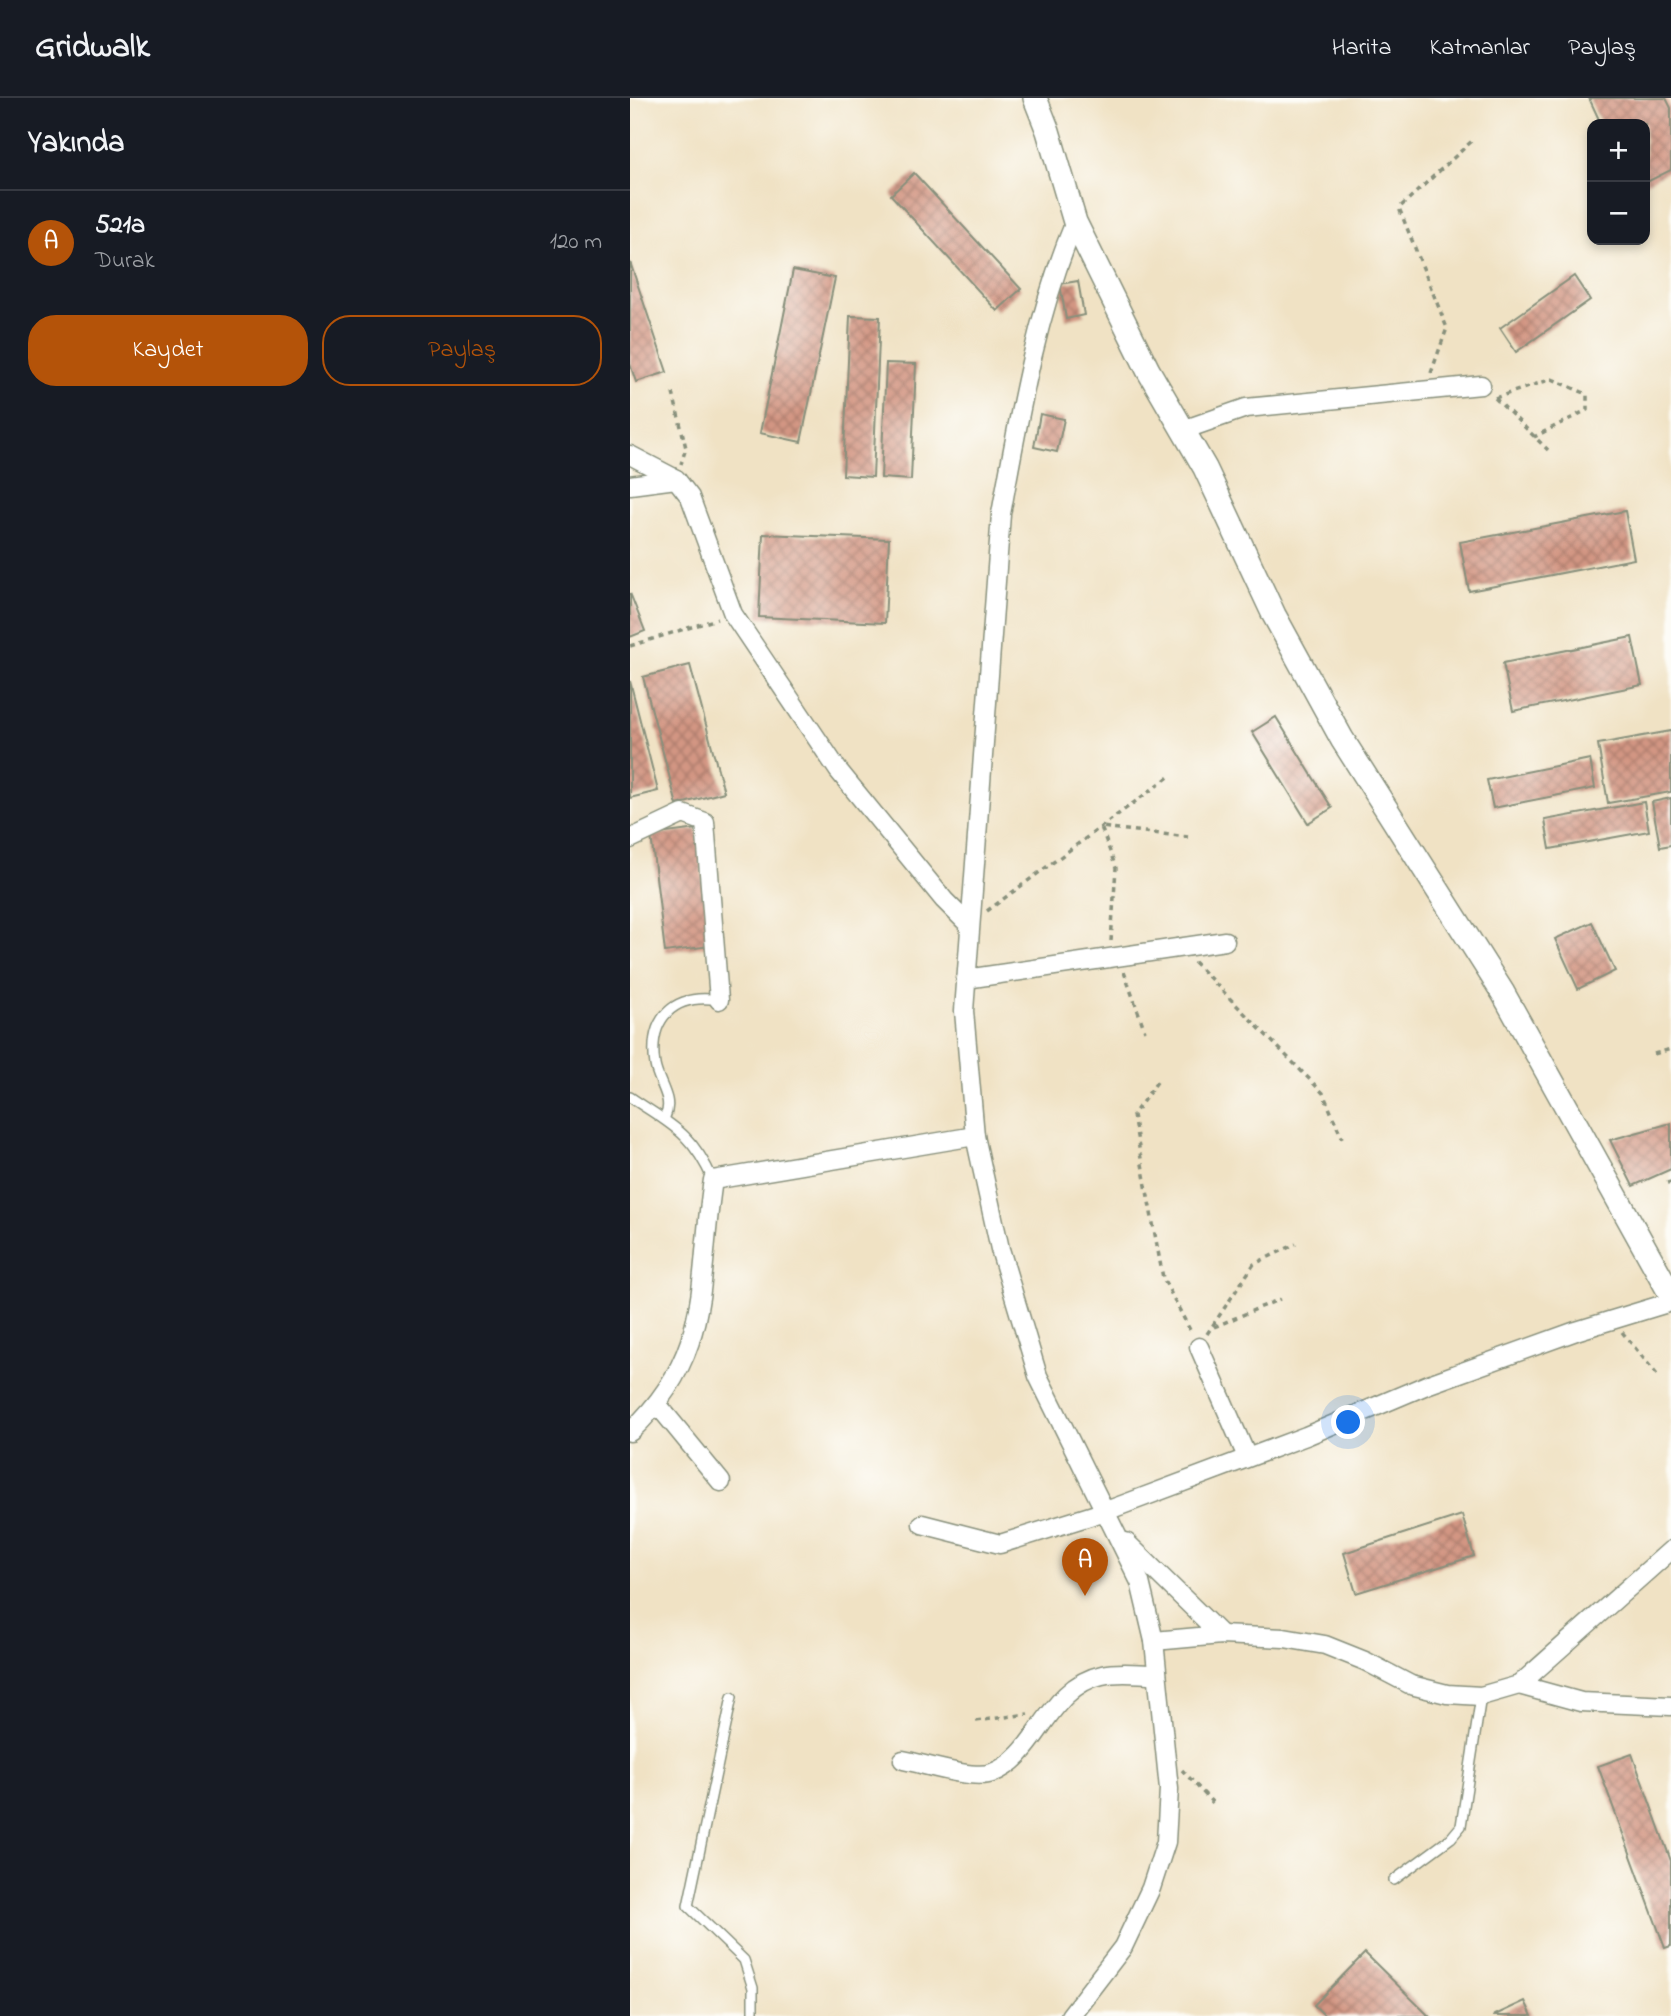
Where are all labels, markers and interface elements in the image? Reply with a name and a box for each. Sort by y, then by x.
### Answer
text: Gridwalk [35,24,150,72]
text: Harita [1332,31,1392,66]
text: Katmanlar [1430,31,1530,66]
text: Paylaş [1568,31,1636,66]
map controls [1587,119,1650,245]
button: + [1587,119,1650,182]
text: Yakında [28,122,124,166]
button: − [1587,182,1650,245]
text: 521a [95,207,145,245]
text: A [44,226,58,259]
text: 120 m [550,226,602,259]
text: Durak [95,245,155,278]
button: Kaydet [28,315,308,386]
button: Paylaş [322,315,602,386]
your location [1331,1405,1365,1439]
pin: A [1062,1538,1108,1596]

